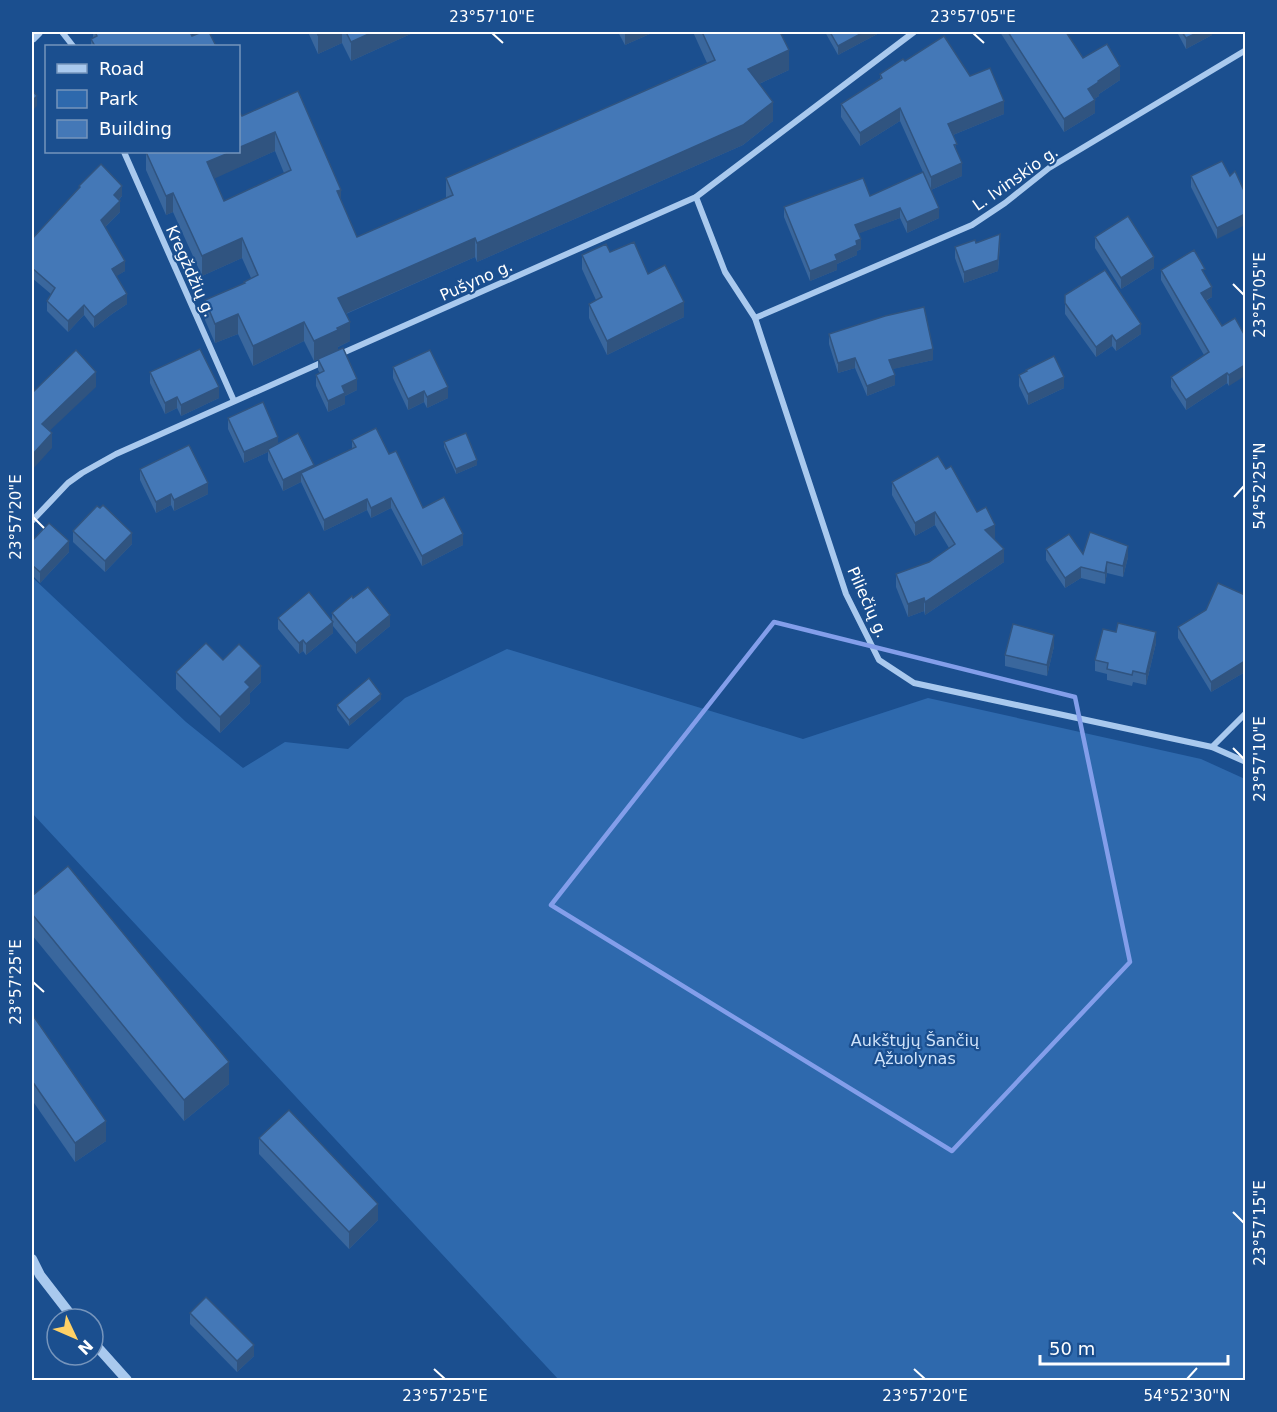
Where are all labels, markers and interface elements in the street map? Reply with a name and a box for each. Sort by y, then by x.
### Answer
text: 23°57'10"E [449,8,535,26]
text: 23°57'05"E [930,8,1016,26]
legend [45,45,240,153]
text: Road [99,58,144,79]
text: Park [99,88,138,109]
text: Building [99,118,172,139]
street label: L. Ivinskio g. [969,142,1062,215]
street label: Kregždžių g. [162,222,219,320]
text: 23°57'05"E [1251,252,1269,338]
street label: Pušyno g. [437,256,516,305]
text: 54°52'25"N [1251,442,1269,530]
text: 23°57'20"E [7,474,25,560]
street label: Piliečių g. [843,564,892,641]
text: 23°57'10"E [1251,716,1269,802]
text: 23°57'25"E [7,939,25,1025]
park label: Aukštųjų Šančių Ąžuolynas [851,1031,979,1068]
text: 23°57'15"E [1251,1180,1269,1266]
north arrow [45,1307,105,1367]
scale bar [1040,1328,1228,1366]
text: N [74,1336,97,1358]
text: 50 m [1049,1338,1095,1359]
text: 23°57'25"E [402,1387,488,1405]
text: 23°57'20"E [882,1387,968,1405]
text: 54°52'30"N [1143,1387,1231,1405]

